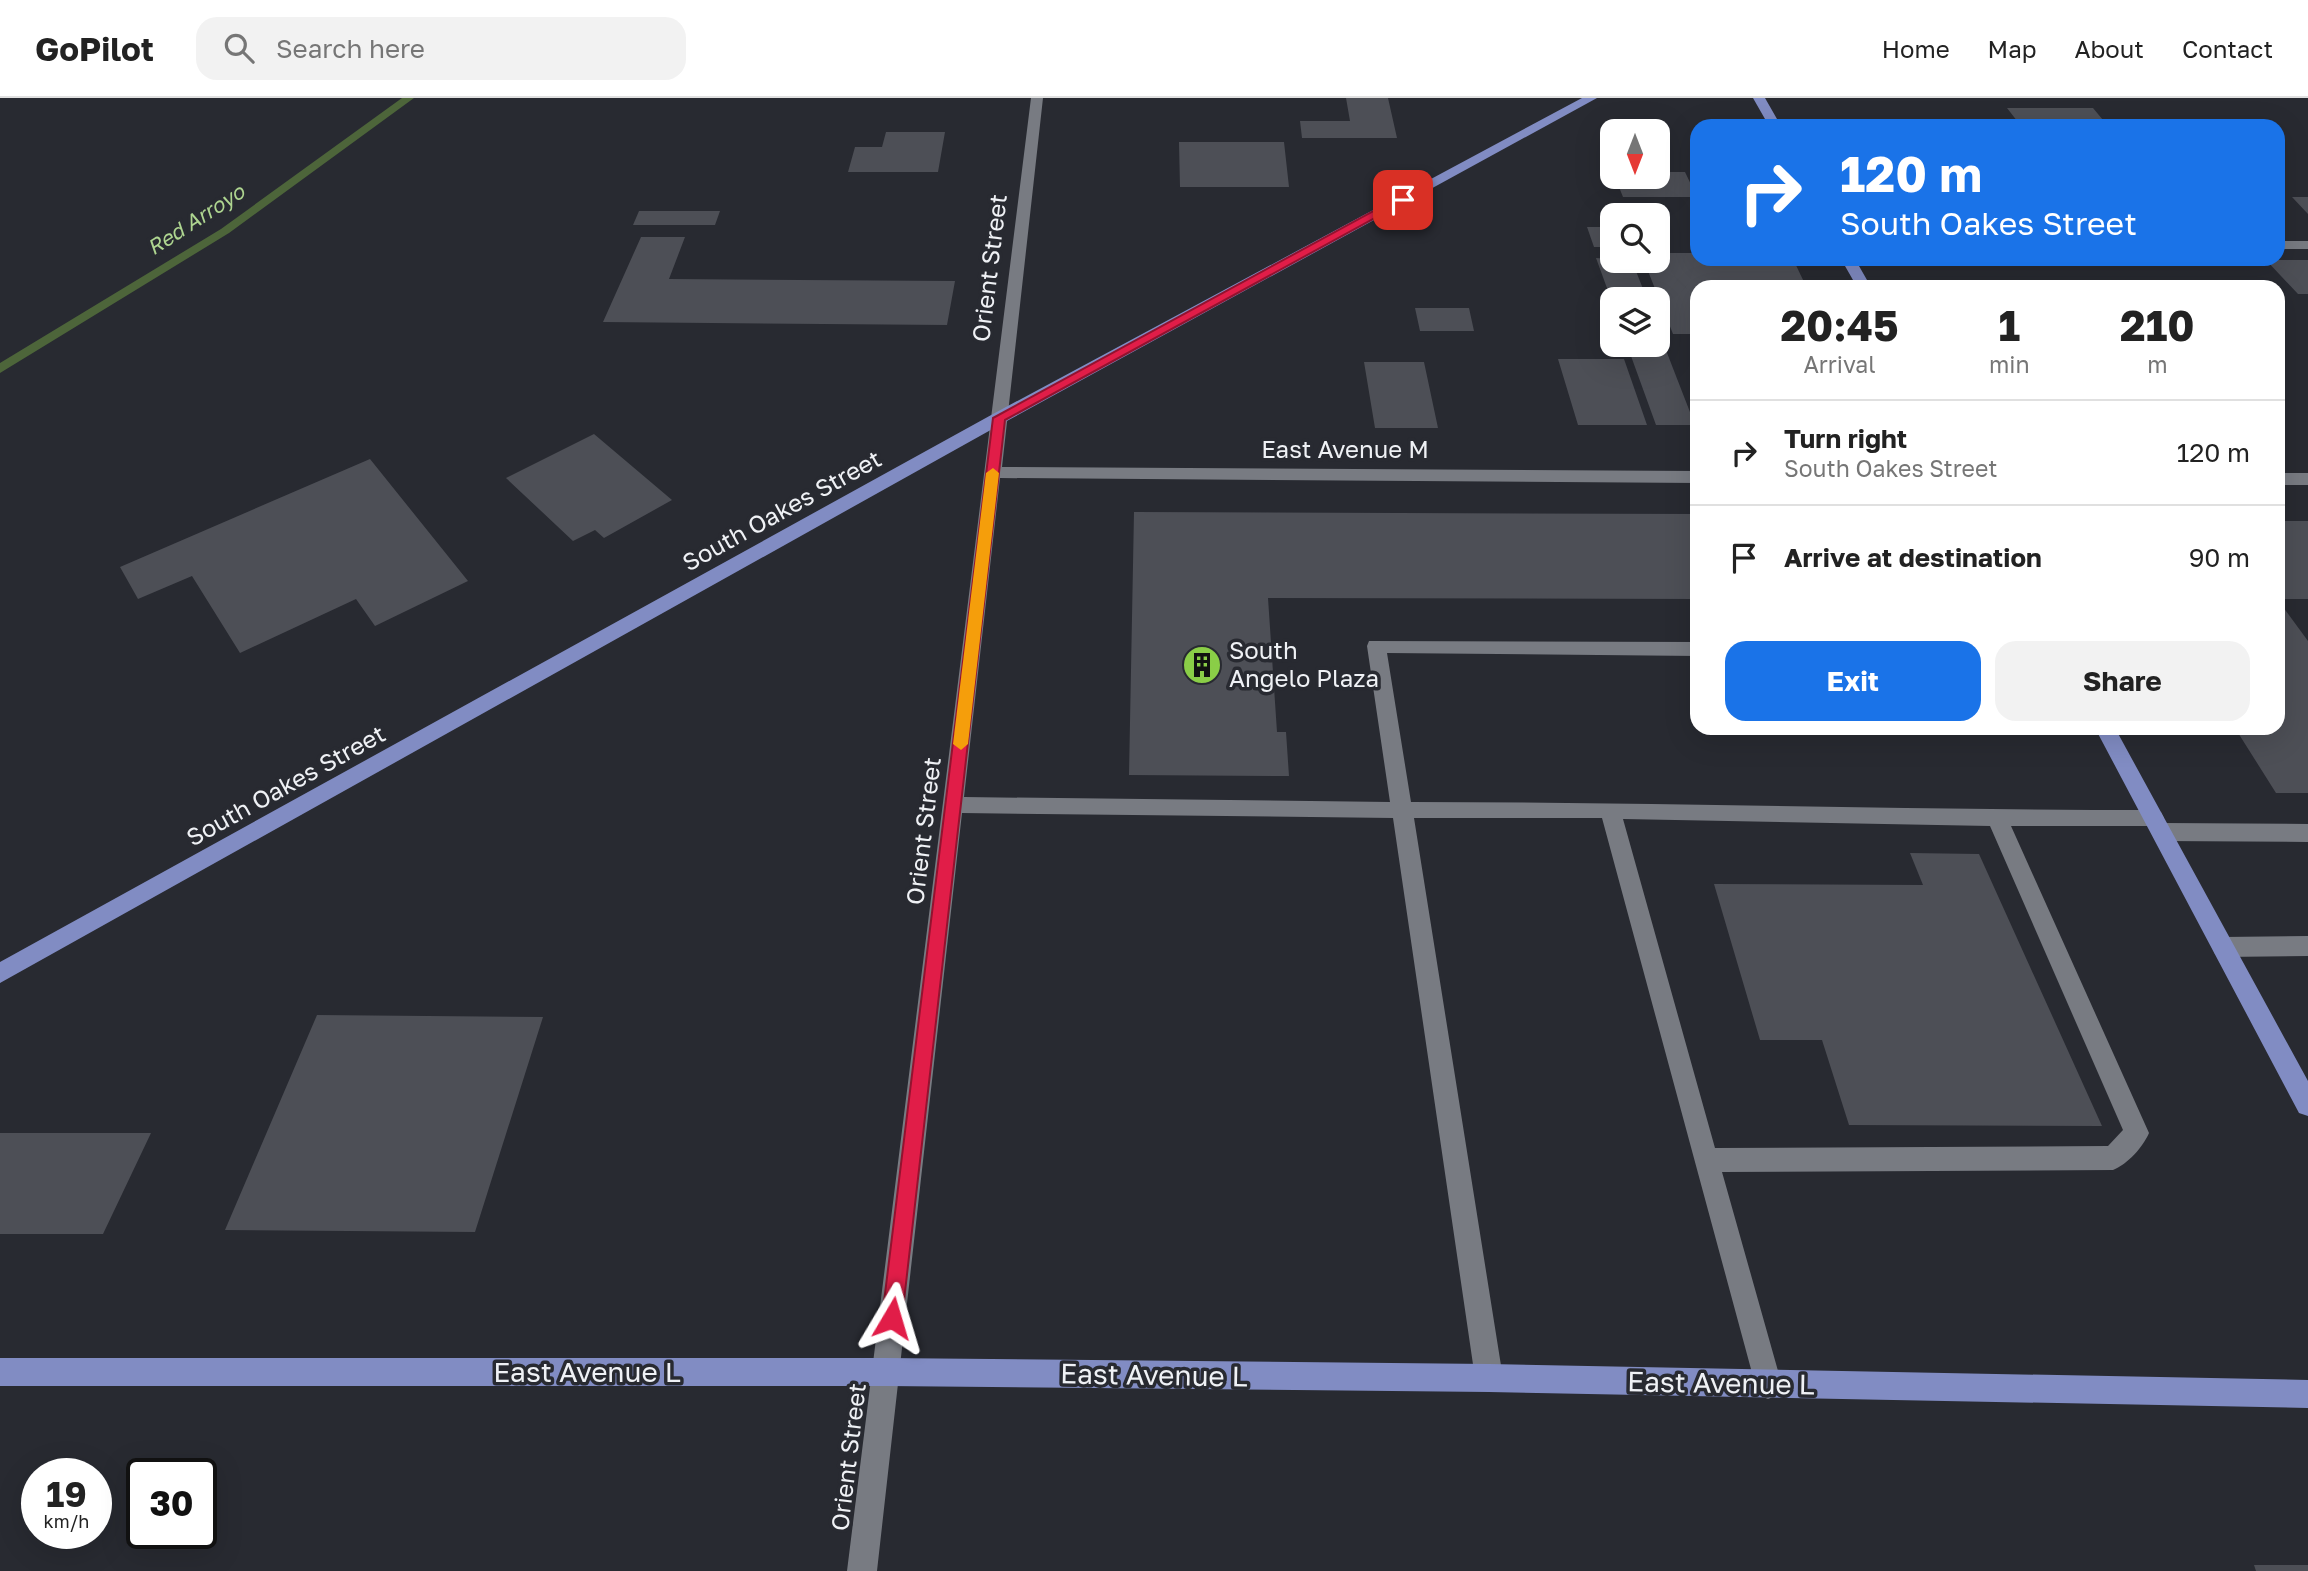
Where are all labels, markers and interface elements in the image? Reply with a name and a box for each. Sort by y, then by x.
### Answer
search box [196,17,686,80]
text: GoPilot [35,29,154,68]
icon: search [220,29,258,67]
text: Search here [276,33,425,64]
text: Home [1882,34,1950,63]
text: Map [1988,34,2037,63]
text: About [2075,34,2144,63]
text: Contact [2182,34,2273,63]
north arrow [1600,119,1670,189]
map controls [1600,119,1670,357]
text: 120 m [1840,144,1982,203]
icon: right [1725,147,1816,238]
pin [1373,170,1433,230]
water label: Red Arroyo [142,177,250,260]
icon: arrive [1384,181,1422,219]
street label: Orient Street [965,192,1012,343]
button: search [1600,203,1670,273]
text: South Oakes Street [1840,204,2137,242]
button: layers [1600,287,1670,357]
text: 20:45 [1780,300,1899,350]
text: 1 [1999,300,2020,350]
text: 210 [2120,300,2195,350]
text: Arrival [1803,350,1876,378]
text: min [1989,350,2030,378]
text: m [2147,350,2167,378]
text: Turn right [1784,423,1907,454]
street label: East Avenue M [1261,434,1429,463]
icon: right [1725,434,1763,472]
text: 120 m [2177,437,2250,468]
street label: South Oakes Street [677,443,886,576]
text: South Oakes Street [1784,454,1997,482]
icon: arrive [1725,539,1763,577]
text: Arrive at destination [1784,542,2042,573]
text: 90 m [2189,542,2250,573]
place label: South Angelo Plaza [1229,635,1379,692]
button: Exit [1725,641,1981,721]
button: Share [1995,641,2250,721]
building icon: South Angelo Plaza [1181,644,1223,686]
street label: South Oakes Street [181,718,390,851]
street label: Orient Street [899,755,946,906]
position arrow [855,1281,929,1355]
street label: East Avenue L [493,1355,681,1388]
street label: East Avenue L [1060,1356,1248,1393]
street label: East Avenue L [1627,1364,1815,1401]
street label: Orient Street [824,1381,871,1532]
speed limit sign: 30 [126,1458,217,1549]
text: 19 [46,1473,87,1515]
text: km/h [44,1510,89,1532]

